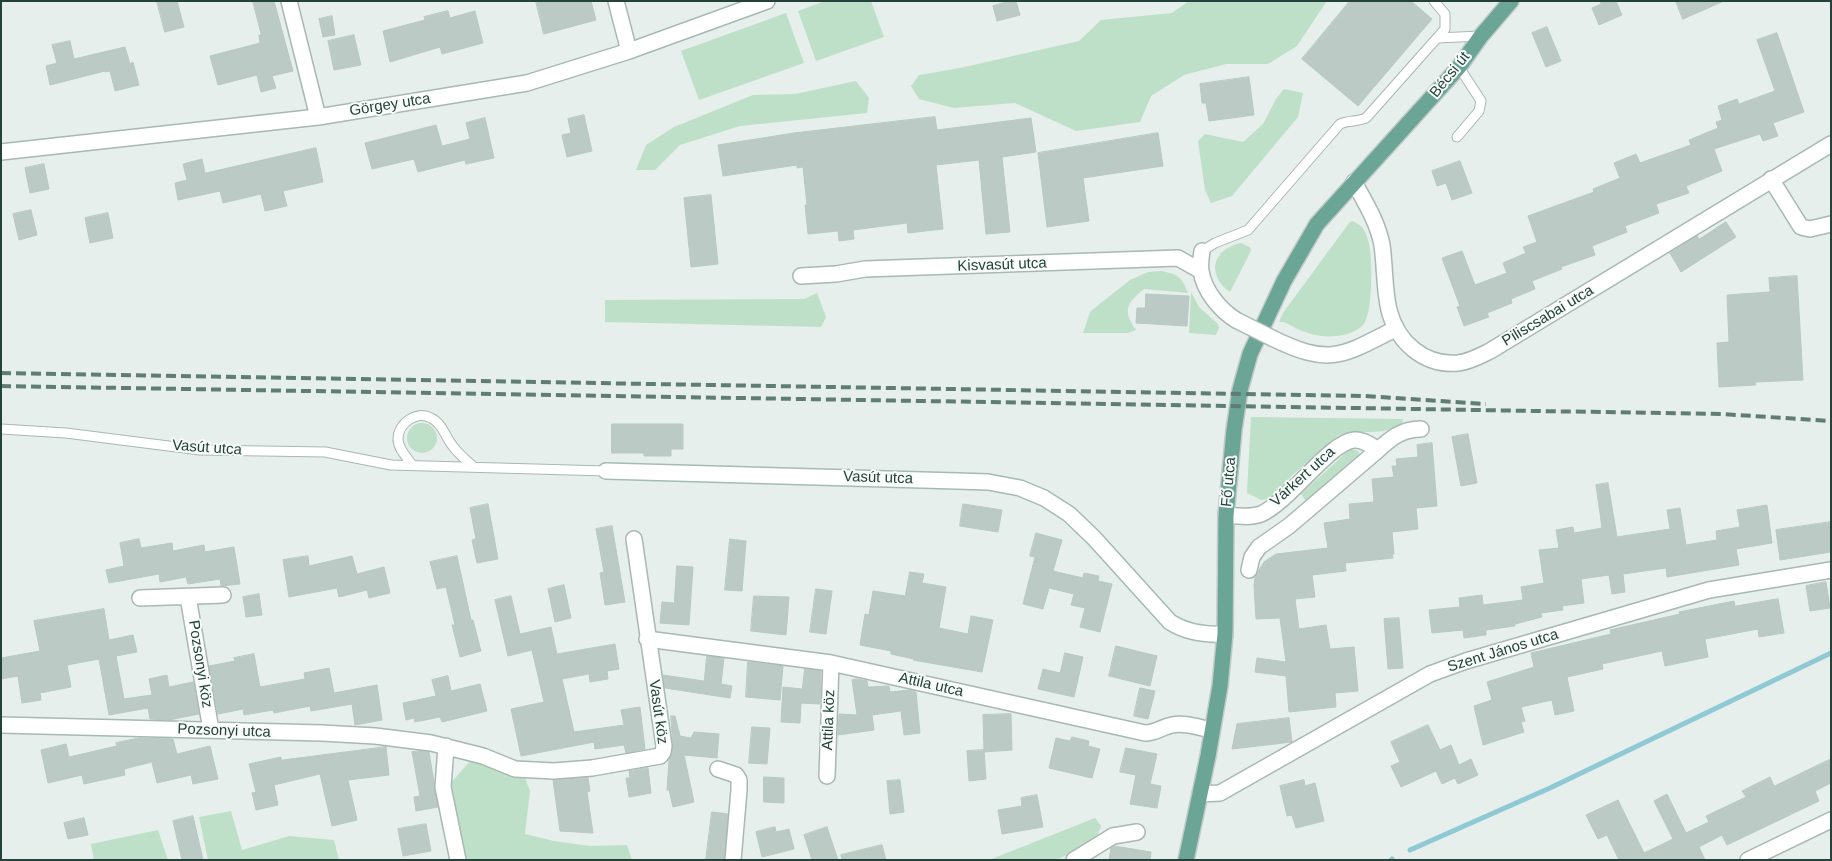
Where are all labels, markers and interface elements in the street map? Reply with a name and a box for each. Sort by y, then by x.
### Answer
street label: Bécsi út [1426,49,1474,101]
street label: Görgey utca [348,90,432,120]
street label: Kisvasút utca [957,254,1047,276]
street label: Piliscsabai utca [1499,282,1597,350]
street label: Vasút utca [172,437,242,459]
street label: Várkert utca [1267,443,1339,511]
street label: Fő utca [1218,456,1240,508]
street label: Vasút utca [843,468,913,488]
street label: Pozsonyi köz [184,619,216,709]
street label: Szent János utca [1445,626,1561,676]
street label: Attila utca [897,669,965,701]
street label: Vasút köz [645,679,671,745]
street label: Attila köz [819,689,839,751]
street label: Pozsonyi utca [177,720,271,742]

